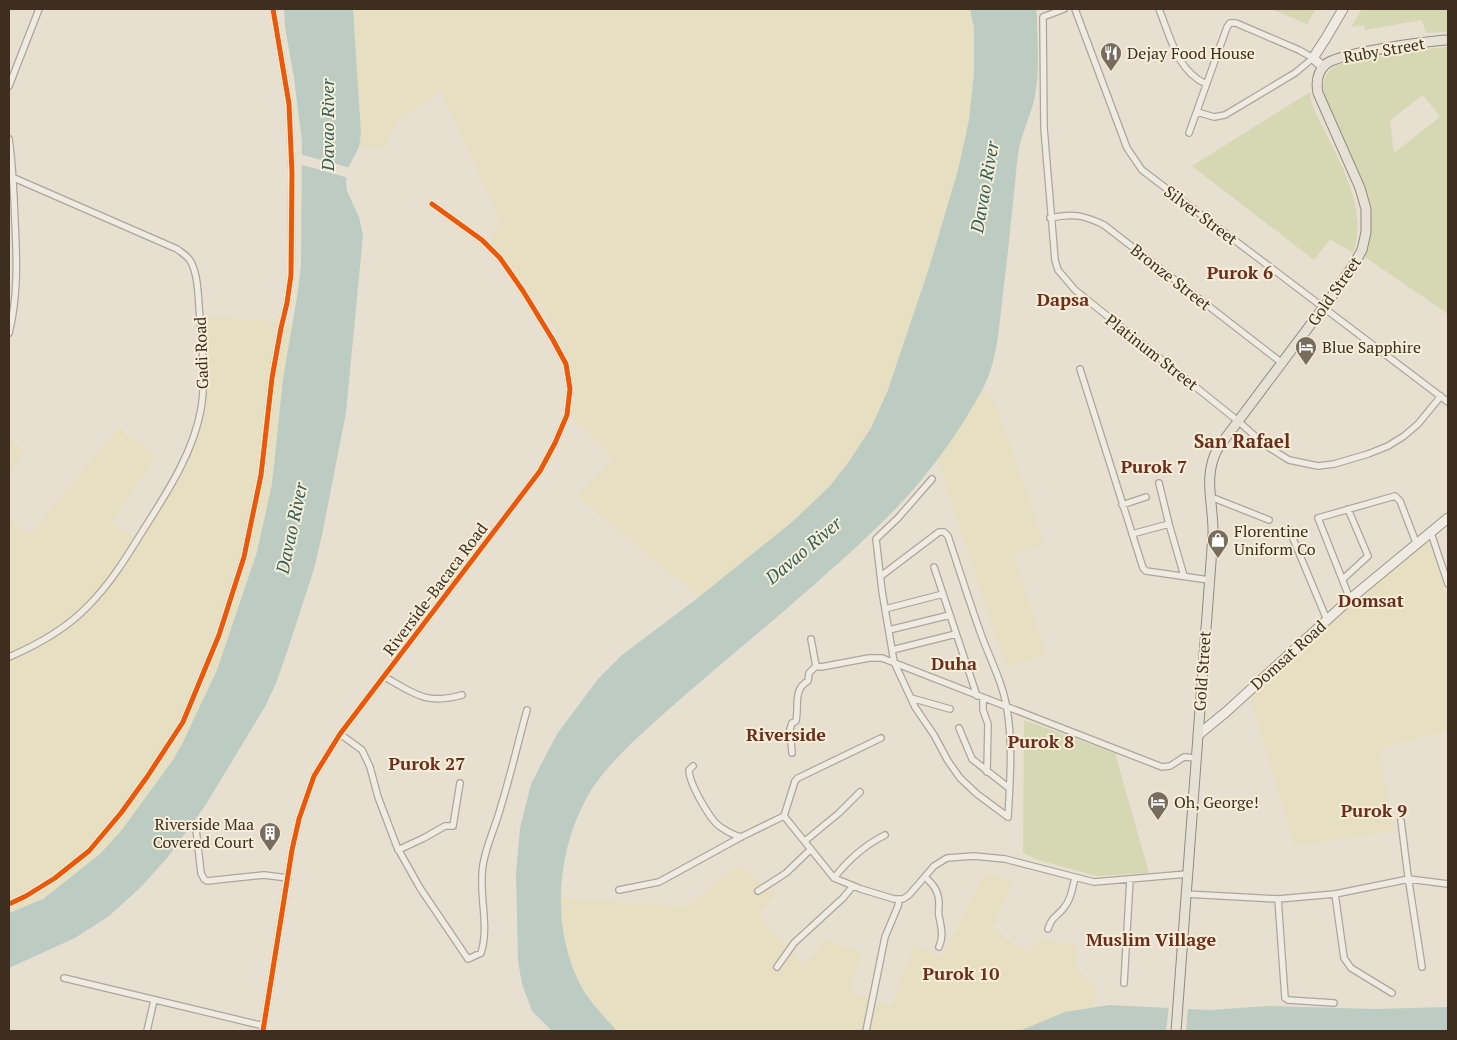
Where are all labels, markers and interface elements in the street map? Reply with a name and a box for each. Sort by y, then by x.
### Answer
street label: Ruby Street [1341,32,1427,68]
restaurant icon: Dejay Food House [1099,41,1123,72]
place label: Dejay Food House [1127,42,1255,64]
water label: Davao River [315,78,339,172]
water label: Davao River [964,138,1004,236]
street label: Silver Street [1160,180,1242,250]
street label: Bronze Street [1126,239,1216,315]
street label: Gold Street [1302,252,1366,330]
district label: Purok 6 [1207,260,1273,284]
district label: Dapsa [1037,287,1089,311]
street label: Platinum Street [1101,309,1203,395]
street label: Gadi Road [189,316,213,390]
hotel icon: Blue Sapphire [1294,335,1318,366]
place label: Blue Sapphire [1322,336,1421,358]
district label: San Rafael [1194,428,1290,453]
district label: Purok 7 [1121,454,1187,478]
water label: Davao River [269,479,313,577]
water label: Davao River [759,510,847,590]
street label: Riverside-Bacaca Road [378,518,492,660]
place label: Florentine Uniform Co [1234,520,1316,560]
shop icon: Florentine Uniform Co [1206,528,1230,559]
district label: Domsat [1338,588,1404,612]
street label: Domsat Road [1246,615,1331,695]
street label: Gold Street [1188,630,1216,712]
district label: Duha [931,651,977,675]
district label: Riverside [746,722,826,746]
district label: Purok 8 [1008,729,1074,753]
district label: Purok 27 [389,751,465,775]
hotel icon: Oh, George! [1146,790,1170,821]
place label: Oh, George! [1174,791,1259,813]
district label: Purok 9 [1341,798,1407,822]
place label: Riverside Maa Covered Court [153,813,254,853]
building icon: Riverside Maa Covered Court [258,821,282,852]
district label: Muslim Village [1086,927,1216,951]
district label: Purok 10 [923,961,999,985]

